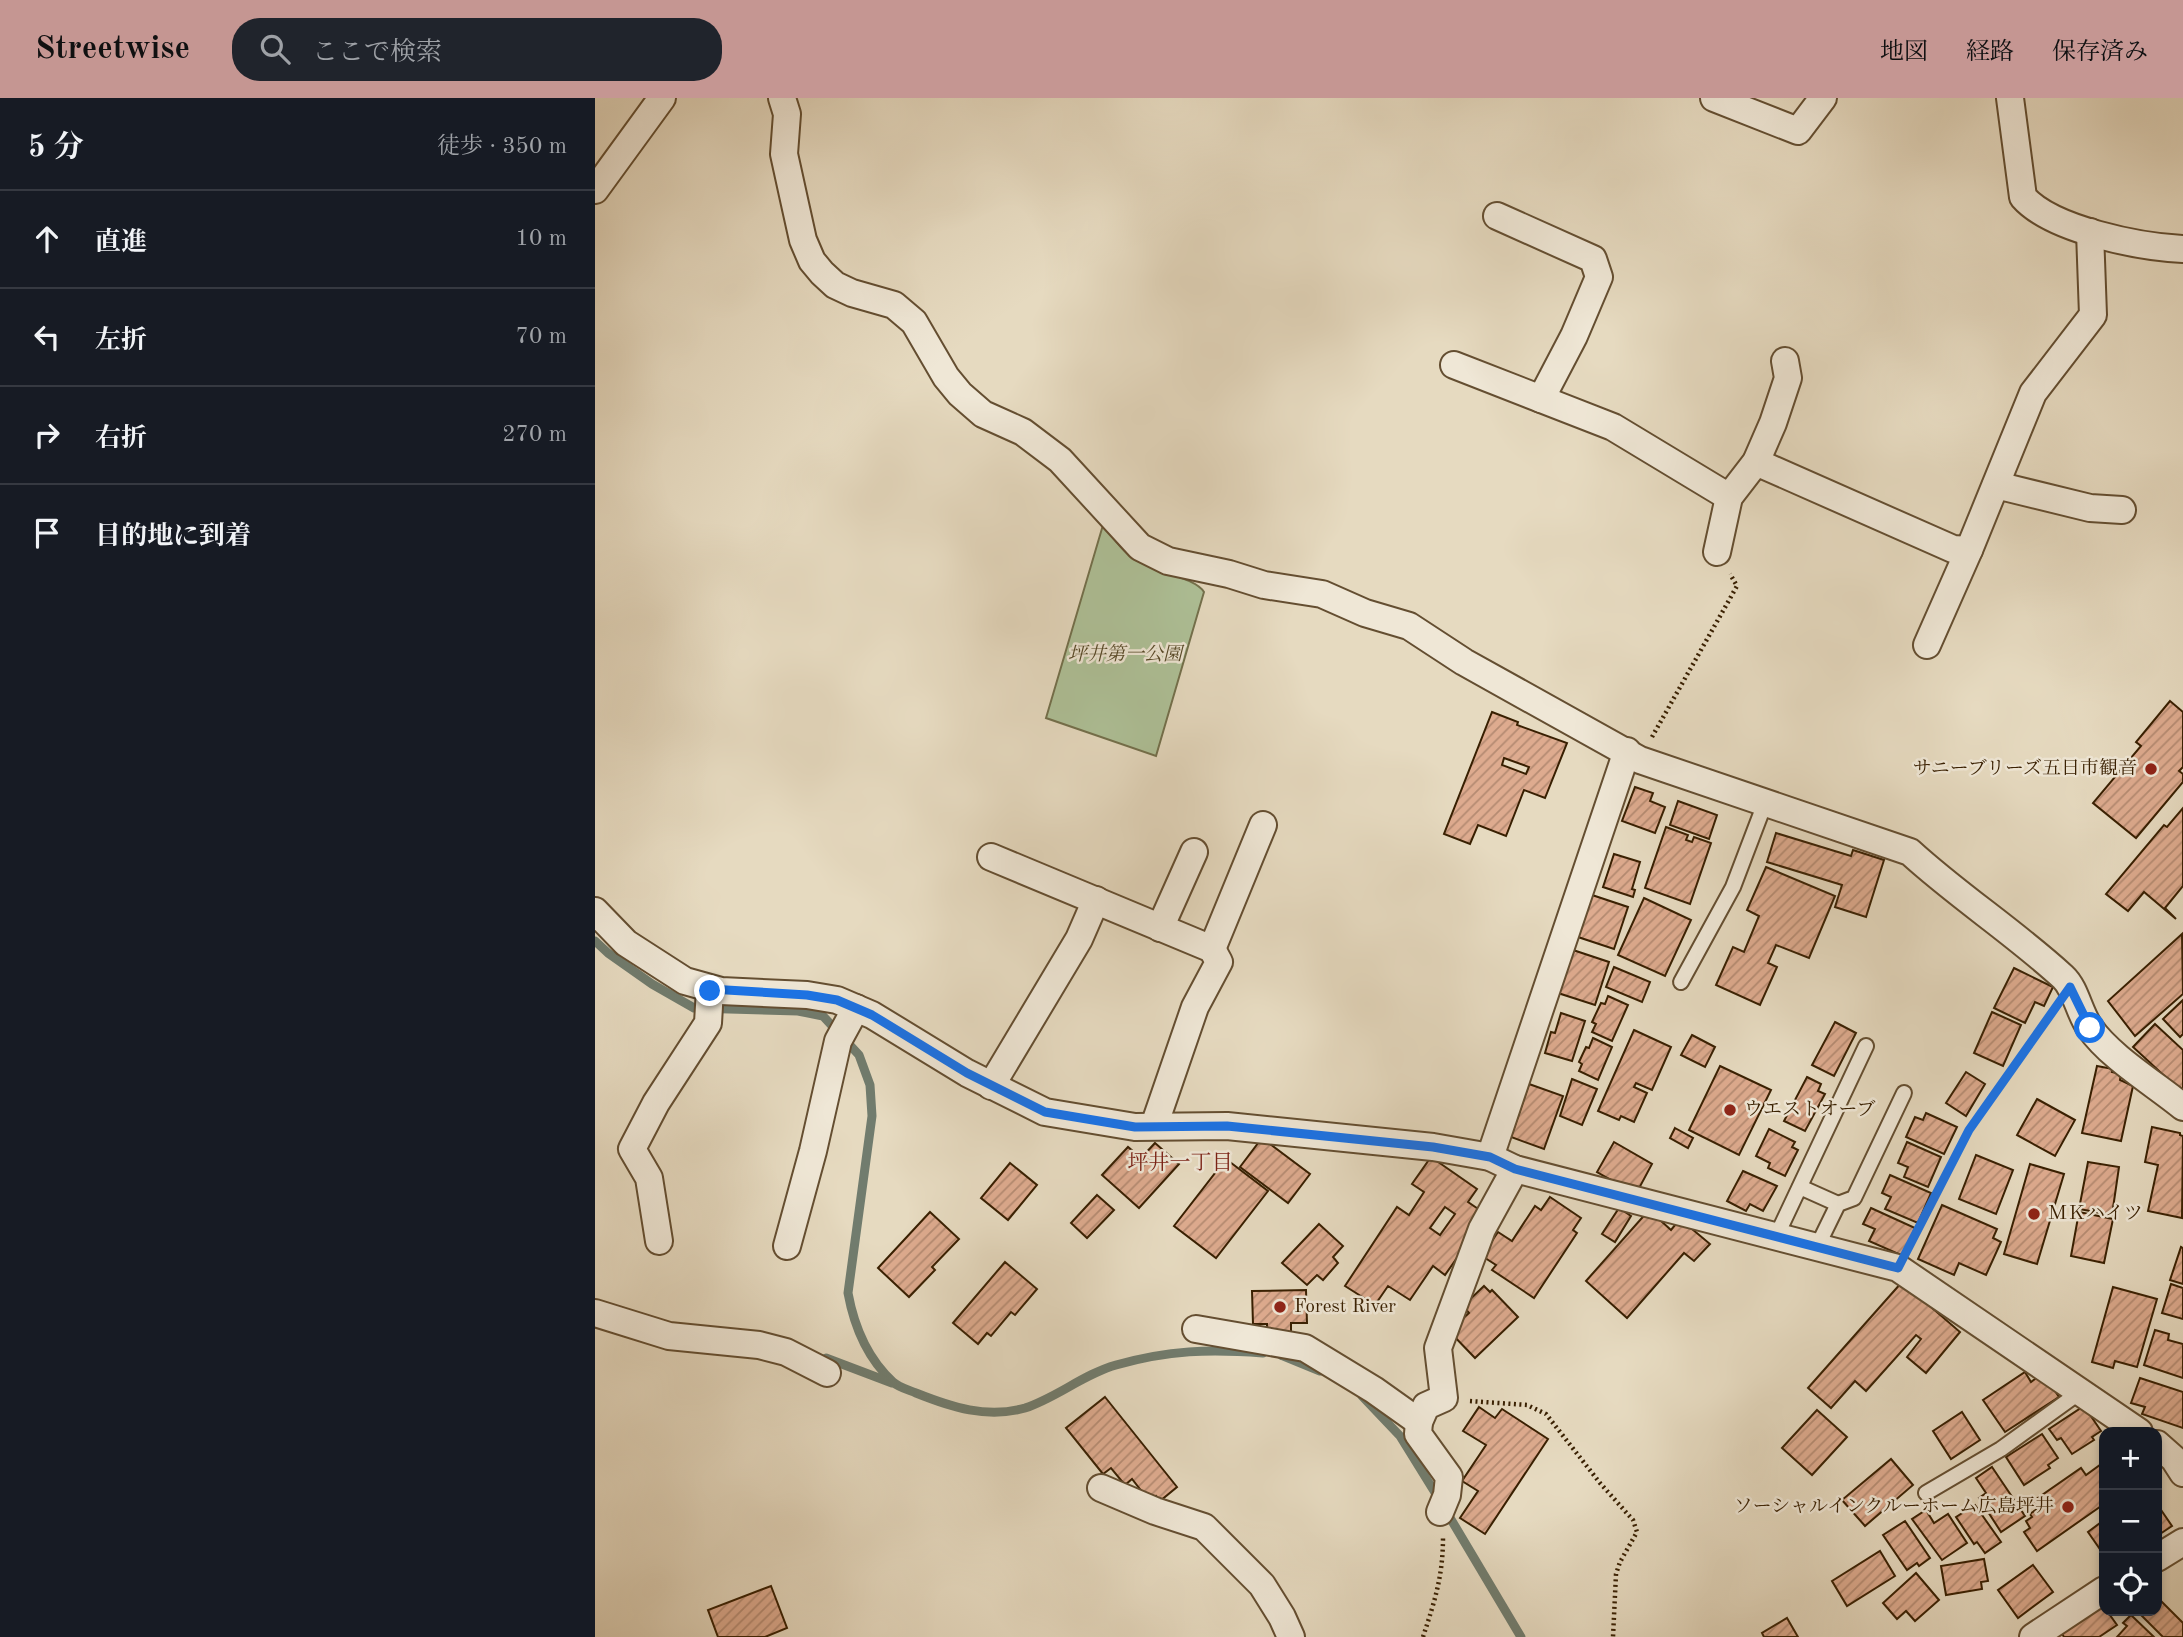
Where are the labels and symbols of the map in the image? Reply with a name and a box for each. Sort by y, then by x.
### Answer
park label: 坪井第一公園 [1068,644,1185,665]
place label: サニーブリーズ五日市観音 [1912,758,2137,779]
marker: サニーブリーズ五日市観音 [2143,761,2159,777]
route end [694,975,725,1006]
route start [2074,1012,2105,1043]
place label: ウエストオーブ [1744,1099,1875,1120]
marker: ウエストオーブ [1722,1102,1738,1118]
district label: 坪井一丁目 [1128,1151,1233,1174]
place label: ＭＫハイツ [2048,1204,2143,1224]
marker: ＭＫハイツ [2026,1206,2042,1222]
place label: Forest River [1294,1298,1396,1317]
marker: Forest River [1272,1299,1288,1315]
place label: ソーシャルインクルーホーム広島坪井 [1734,1496,2054,1517]
marker: ソーシャルインクルーホーム広島坪井 [2060,1499,2076,1515]

